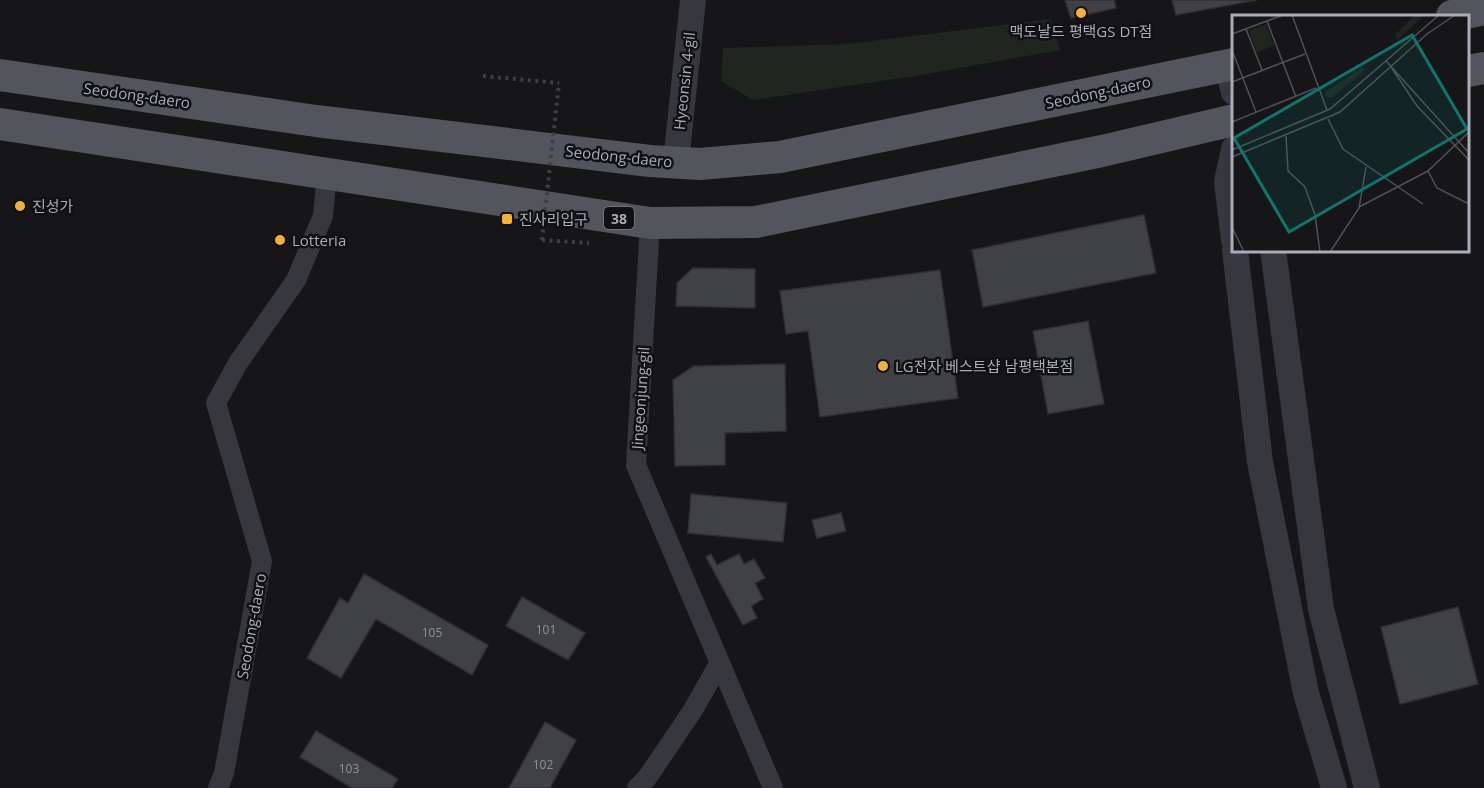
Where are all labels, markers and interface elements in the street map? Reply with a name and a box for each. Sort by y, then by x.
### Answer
marker: 맥도날드 평택GS DT점 [1074,6,1088,20]
inset map [1232,15,1469,252]
place label: 맥도날드 평택GS DT점 [1010,21,1152,41]
street label: Hyeonsin 4-gil [669,31,699,131]
street label: Seodong-daero [1044,71,1152,113]
street label: Seodong-daero [83,78,191,112]
street label: Seodong-daero [565,140,673,172]
place label: 진성가 [32,196,74,216]
marker: 진성가 [13,199,27,213]
road number: 38 [604,207,634,229]
place label: 진사리입구 [519,209,588,229]
marker: 진사리입구 [500,212,514,226]
place label: Lotteria [292,230,346,250]
marker: Lotteria [273,233,287,247]
street label: Jingeonjung-gil [626,346,654,452]
place label: LG전자 베스트샵 남평택본점 [895,356,1073,376]
marker: LG전자 베스트샵 남평택본점 [876,359,890,373]
street label: Seodong-daero [232,572,270,680]
house number: 101 [536,621,556,638]
house number: 105 [422,624,442,641]
house number: 102 [533,756,553,773]
house number: 103 [339,760,359,777]

